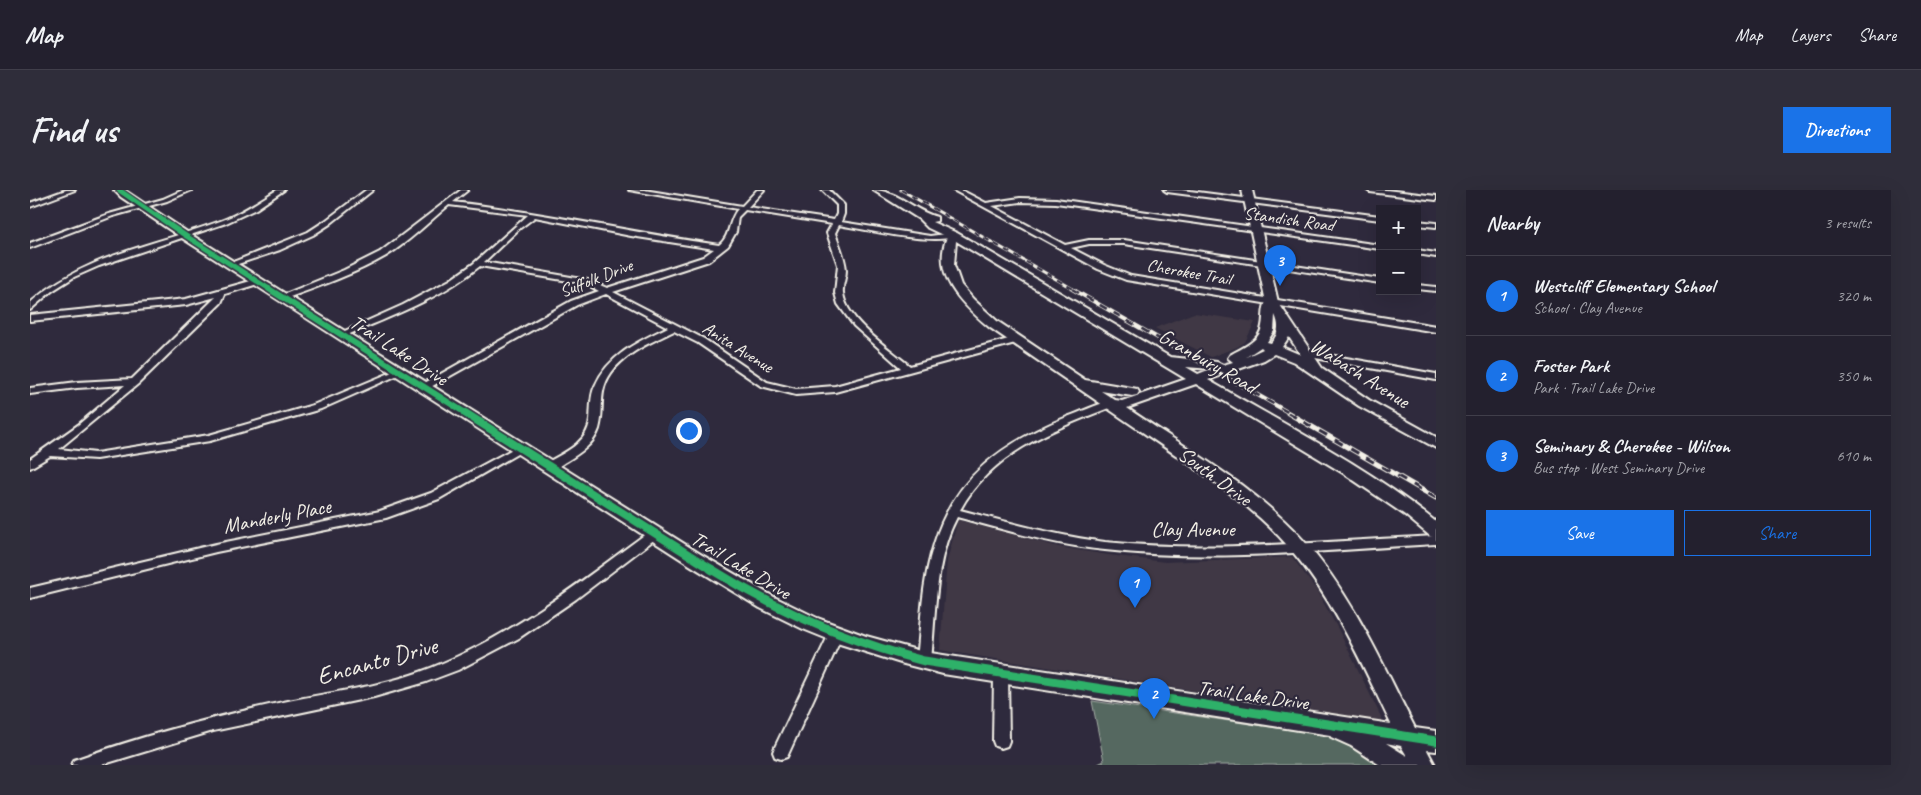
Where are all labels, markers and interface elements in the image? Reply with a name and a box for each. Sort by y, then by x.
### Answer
text: Map [25,20,62,50]
text: Map [1735,24,1763,46]
text: Layers [1791,24,1830,46]
text: Share [1858,24,1896,46]
button: Directions [1783,107,1891,153]
text: Find us [30,108,117,153]
street label: Standish Road [1242,202,1338,237]
map controls [1376,205,1421,295]
button: + [1376,205,1421,250]
text: Nearby [1486,210,1539,236]
text: 3 results [1824,213,1871,233]
pin: 3 [1264,245,1296,286]
button: − [1376,250,1421,295]
street label: Suffolk Drive [556,254,637,302]
street label: Cherokee Trail [1145,254,1236,291]
text: Westcliff Elementary School [1533,274,1715,298]
text: 1 [1498,286,1506,306]
text: 320 m [1837,286,1871,306]
text: School · Clay Avenue [1533,298,1642,318]
street label: Trail Lake Drive [345,309,454,392]
street label: Anita Avenue [699,317,778,378]
street label: Granbury Road [1154,323,1264,401]
street label: Wabash Avenue [1306,332,1415,414]
text: Foster Park [1533,354,1609,378]
text: 2 [1498,366,1506,386]
text: 350 m [1837,366,1871,386]
text: Park · Trail Lake Drive [1533,378,1654,398]
your location [676,418,702,444]
text: Seminary & Cherokee - Wilson [1533,434,1730,458]
street label: South Drive [1173,441,1258,513]
text: 3 [1498,446,1506,466]
text: 610 m [1837,446,1871,466]
text: Bus stop · West Seminary Drive [1533,458,1704,478]
street label: Manderly Place [221,493,334,539]
button: Save [1486,510,1674,556]
button: Share [1684,510,1871,556]
street label: Clay Avenue [1151,516,1237,542]
street label: Trail Lake Drive [686,525,797,605]
pin: 1 [1119,567,1151,608]
street label: Encanto Drive [313,629,442,692]
street label: Trail Lake Drive [1196,674,1311,716]
pin: 2 [1138,678,1170,719]

